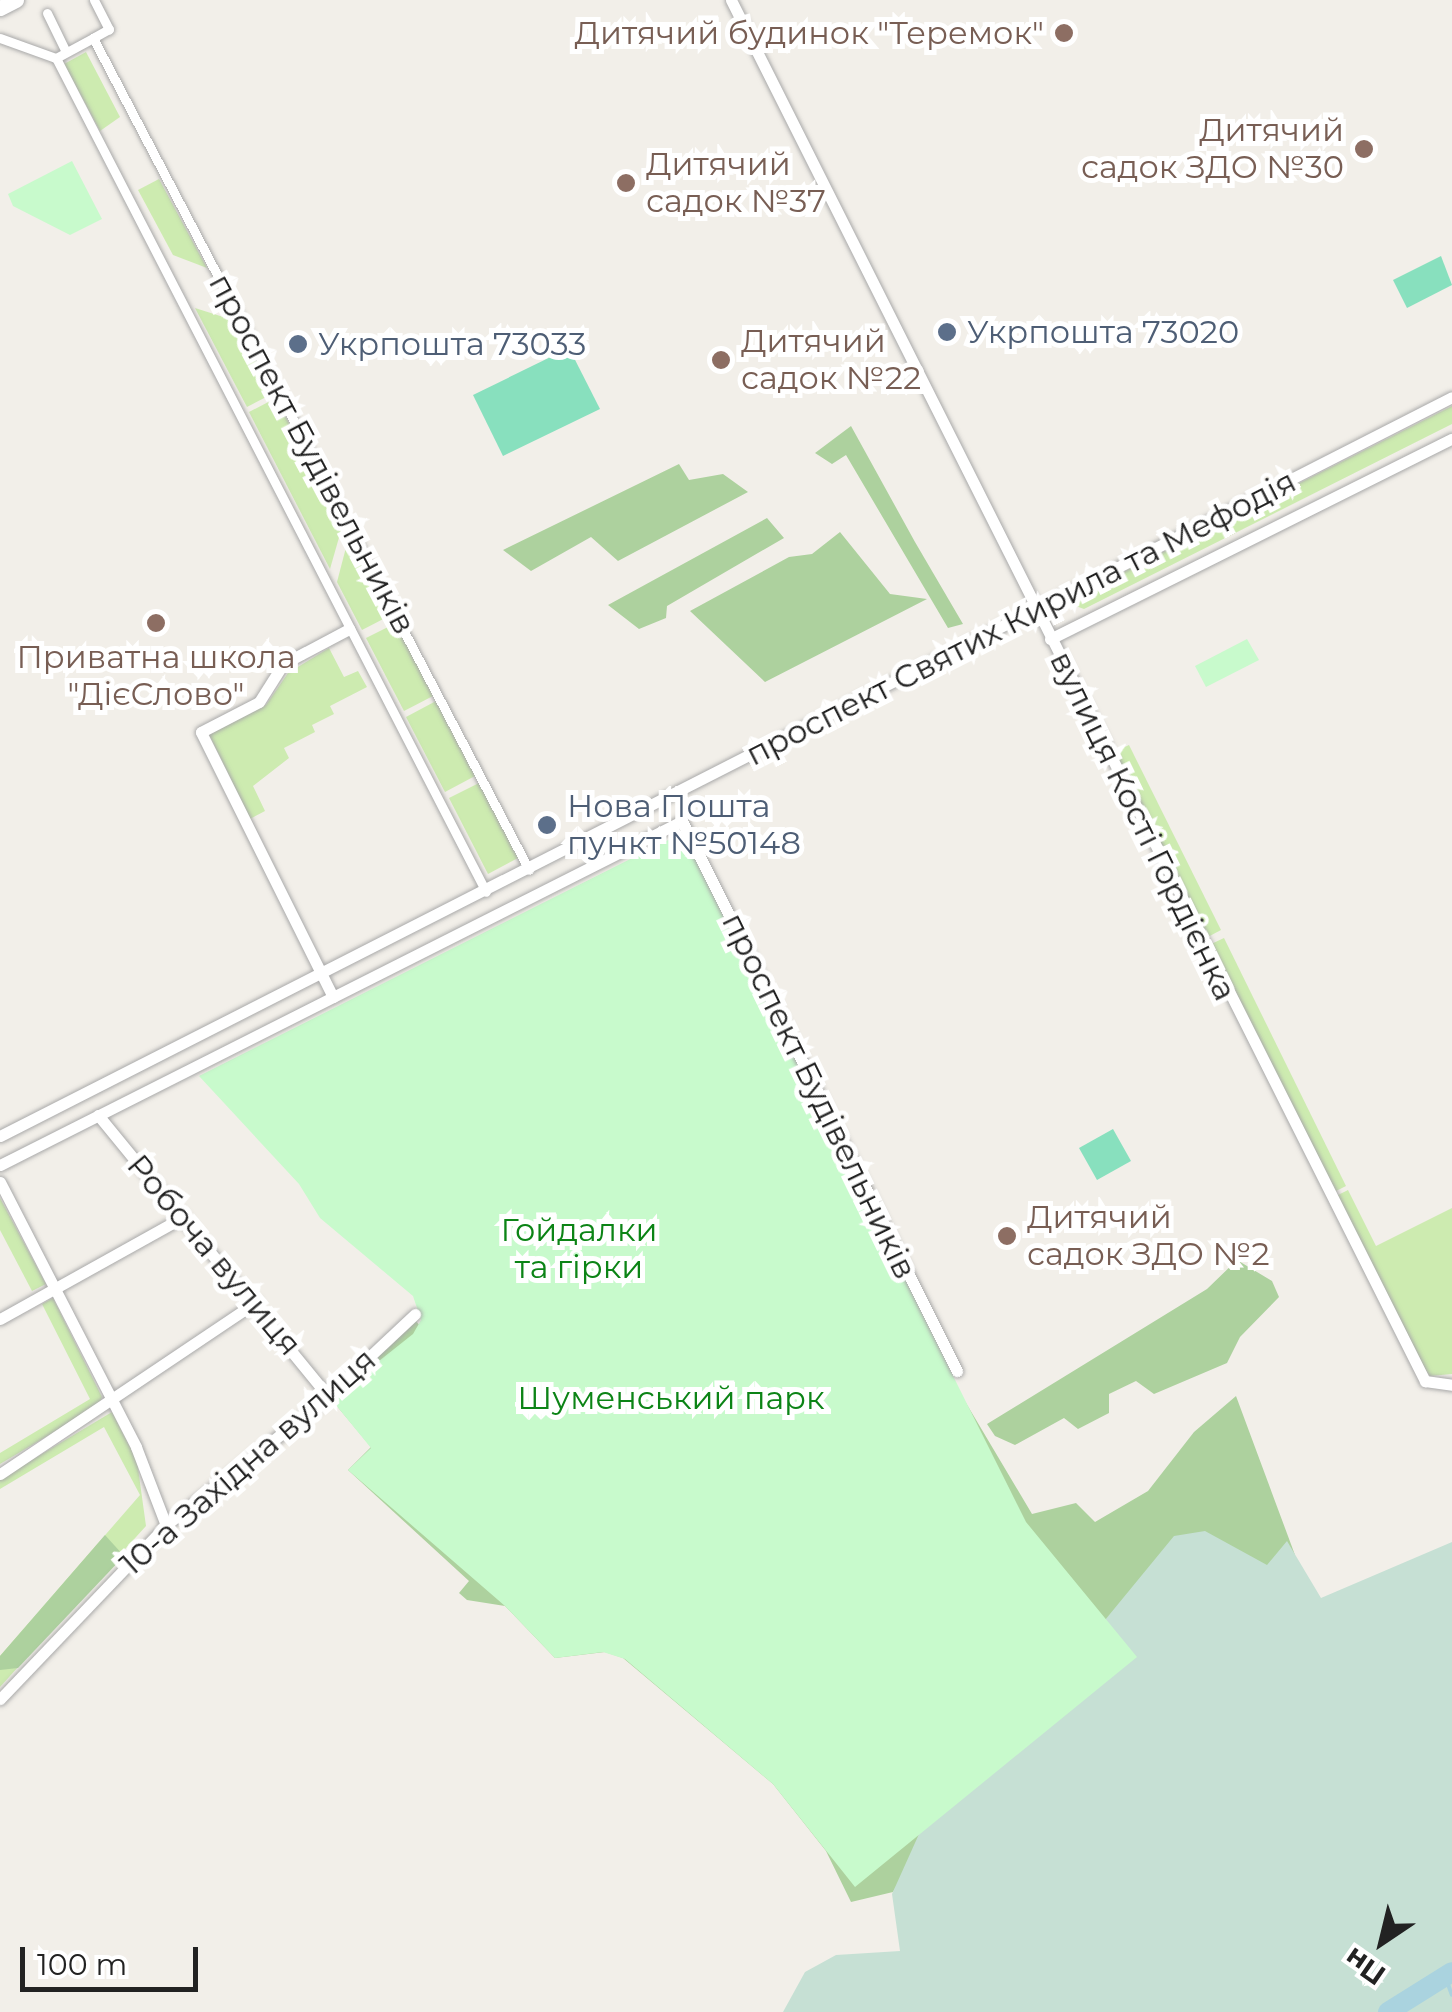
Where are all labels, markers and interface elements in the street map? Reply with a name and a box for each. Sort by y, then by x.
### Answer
place label: Дитячий будинок "Теремок" [574,14,1044,52]
marker: Дитячий будинок "Теремок" [1053,22,1075,44]
place label: Дитячий садок ЗДО №30 [1081,112,1344,187]
marker: Дитячий садок ЗДО №30 [1353,138,1375,160]
place label: Дитячий садок №37 [646,146,826,221]
marker: Дитячий садок №37 [615,172,637,194]
street label: проспект Будівельників [201,268,423,640]
place label: Укрпошта 73020 [967,313,1239,351]
marker: Укрпошта 73020 [936,321,958,343]
place label: Дитячий садок №22 [741,323,921,398]
place label: Укрпошта 73033 [318,325,586,363]
marker: Укрпошта 73033 [287,333,309,355]
marker: Дитячий садок №22 [710,349,732,371]
street label: проспект Святих Кирила та Мефодія [740,462,1302,774]
marker: Приватна школа "ДієСлово" [145,612,167,634]
place label: Приватна школа "ДієСлово" [16,639,296,714]
street label: вулиця Кості Гордієнка [1042,645,1244,1007]
place label: Нова Пошта пункт №50148 [567,788,801,863]
marker: Нова Пошта пункт №50148 [536,814,558,836]
street label: проспект Будівельників [714,907,924,1285]
street label: Робоча вулиця [119,1147,309,1363]
place label: Дитячий садок ЗДО №2 [1027,1199,1270,1274]
park label: Гойдалки та гірки [500,1212,658,1287]
marker: Дитячий садок ЗДО №2 [996,1225,1018,1247]
street label: 10-а Західна вулиця [112,1341,384,1583]
park label: Шуменський парк [517,1379,825,1417]
north arrow [1332,1892,1432,1992]
scale bar [25,1927,202,1989]
text: Пн [1338,1941,1392,1993]
text: 100 m [37,1946,127,1983]

